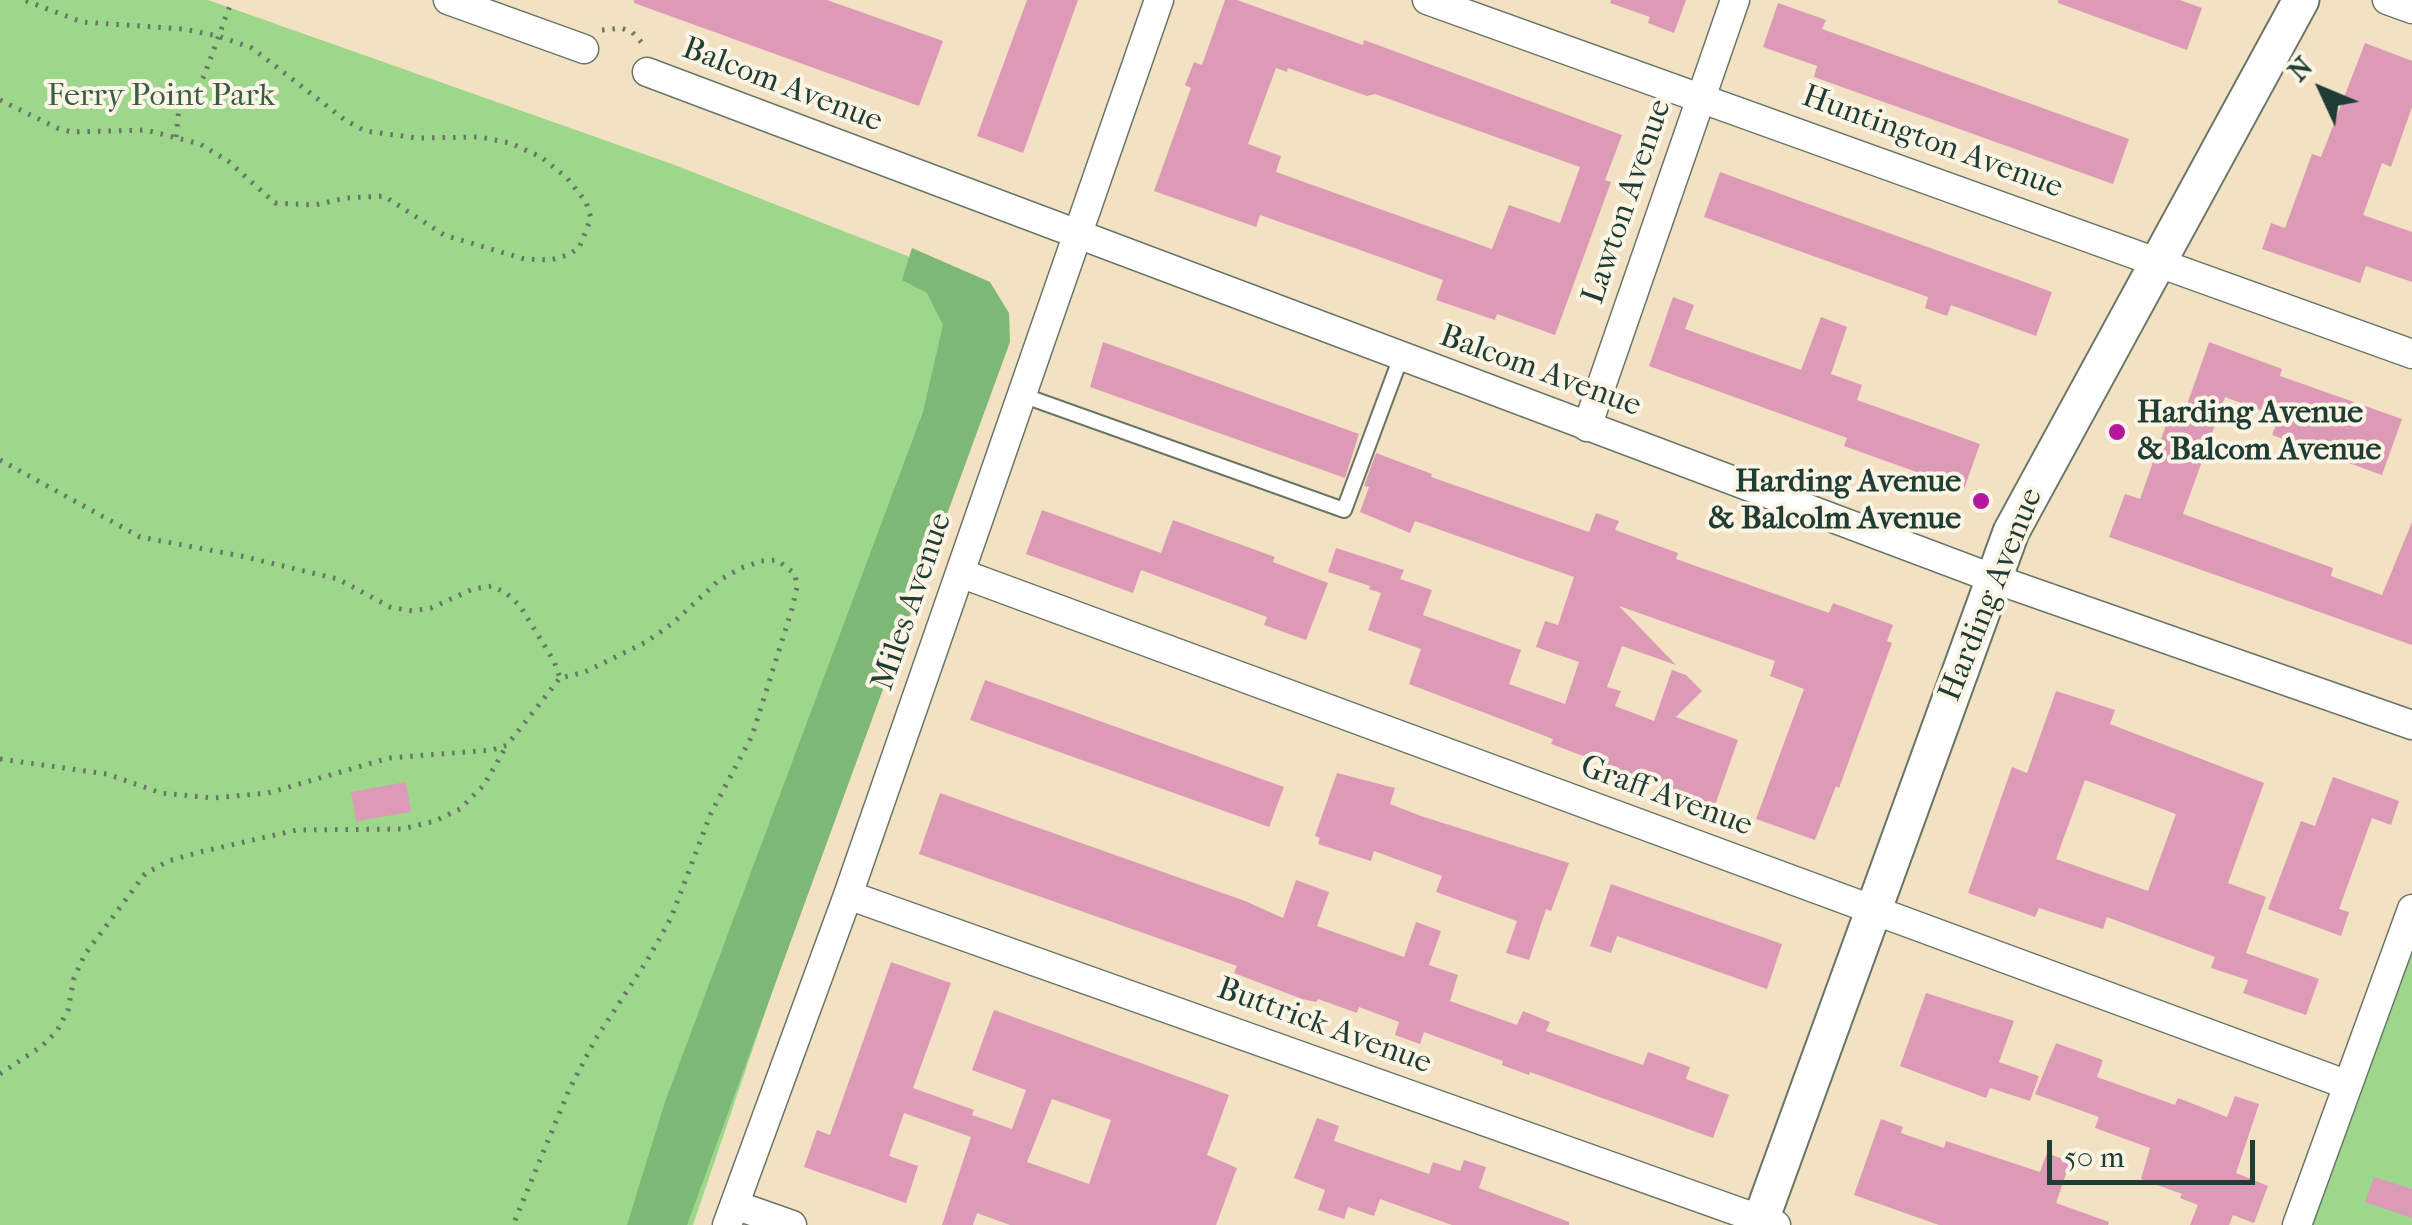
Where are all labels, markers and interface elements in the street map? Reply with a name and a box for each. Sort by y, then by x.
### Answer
street label: Balcom Avenue [677,30,887,142]
north arrow [2272,40,2372,140]
text: N [2281,50,2319,88]
park label: Ferry Point Park [47,78,275,116]
street label: Huntington Avenue [1796,78,2068,208]
street label: Lawton Avenue [1575,95,1681,309]
street label: Balcom Avenue [1434,318,1646,426]
place label: Harding Avenue & Balcom Avenue [2137,395,2381,470]
marker: Harding Avenue & Balcom Avenue [2106,421,2128,443]
place label: Harding Avenue & Balcolm Avenue [1708,464,1961,539]
street label: Harding Avenue [1932,483,2052,707]
marker: Harding Avenue & Balcolm Avenue [1970,490,1992,512]
street label: Miles Avenue [865,508,961,696]
street label: Graff Avenue [1575,748,1757,846]
street label: Buttrick Avenue [1212,970,1436,1084]
scale bar [2052,1120,2260,1182]
text: 50 m [2064,1140,2125,1175]

